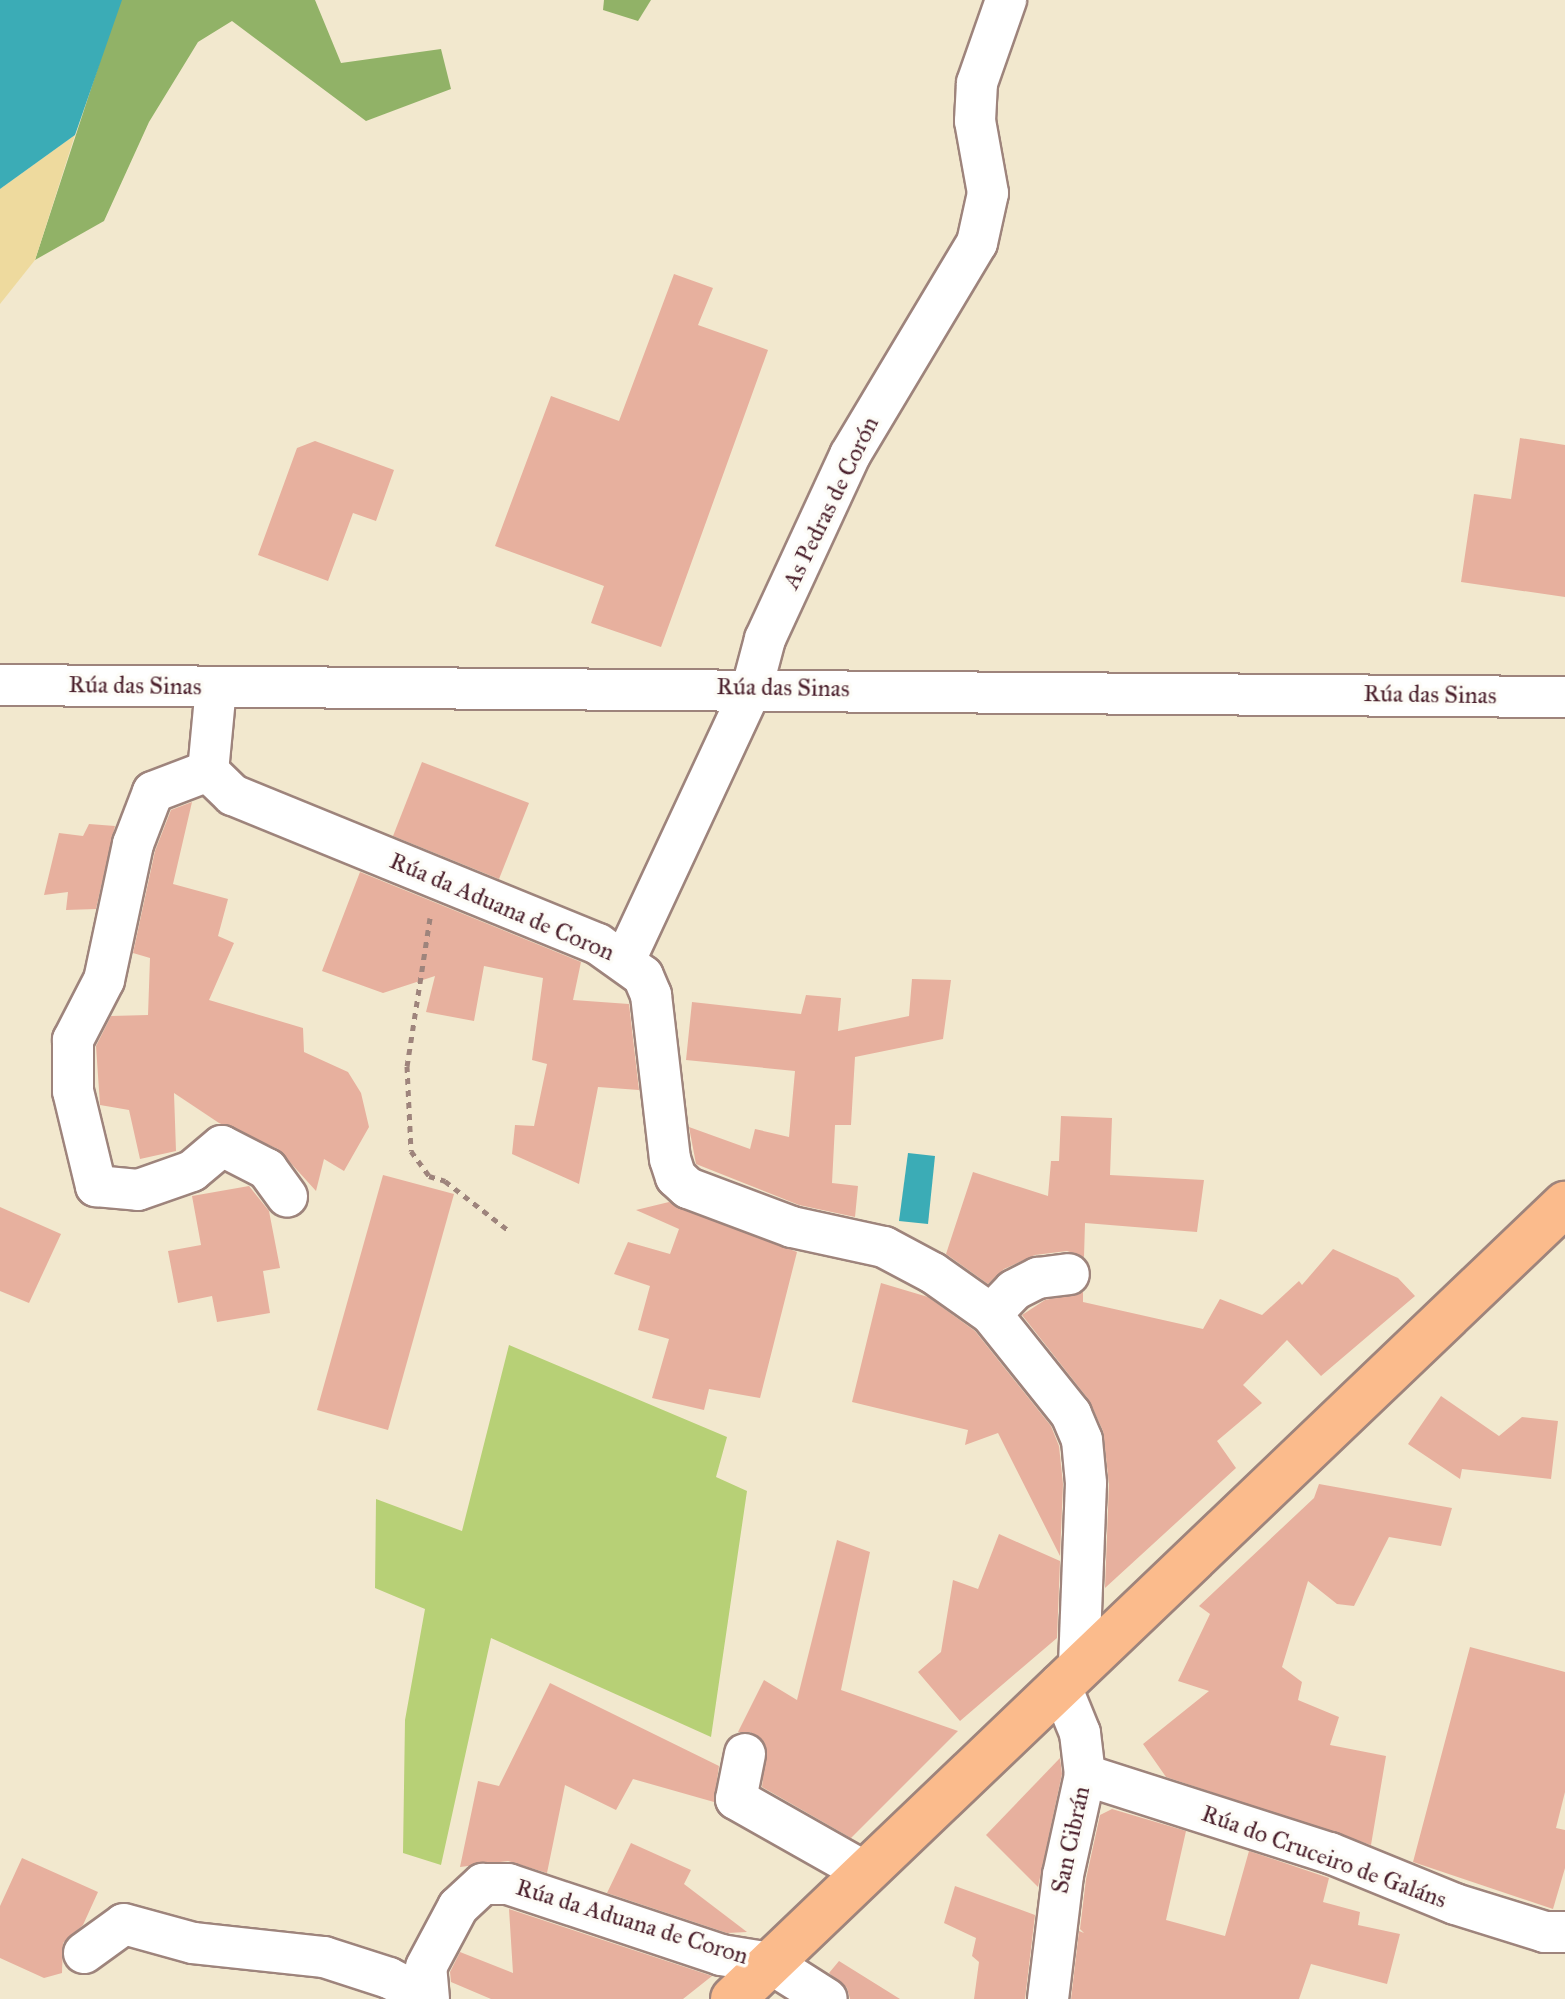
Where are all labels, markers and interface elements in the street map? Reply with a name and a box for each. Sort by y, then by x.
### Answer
street label: As Pedras de Corón [777,412,885,594]
street label: Rúa das Sinas [68,670,202,702]
street label: Rúa das Sinas [716,672,850,704]
street label: Rúa das Sinas [1363,679,1497,711]
street label: Rúa da Aduana de Coron [385,847,619,967]
street label: San Cibrán [1046,1784,1096,1896]
street label: Rúa do Cruceiro de Galáns [1197,1799,1451,1915]
street label: Rúa da Aduana de Coron [512,1873,752,1971]

